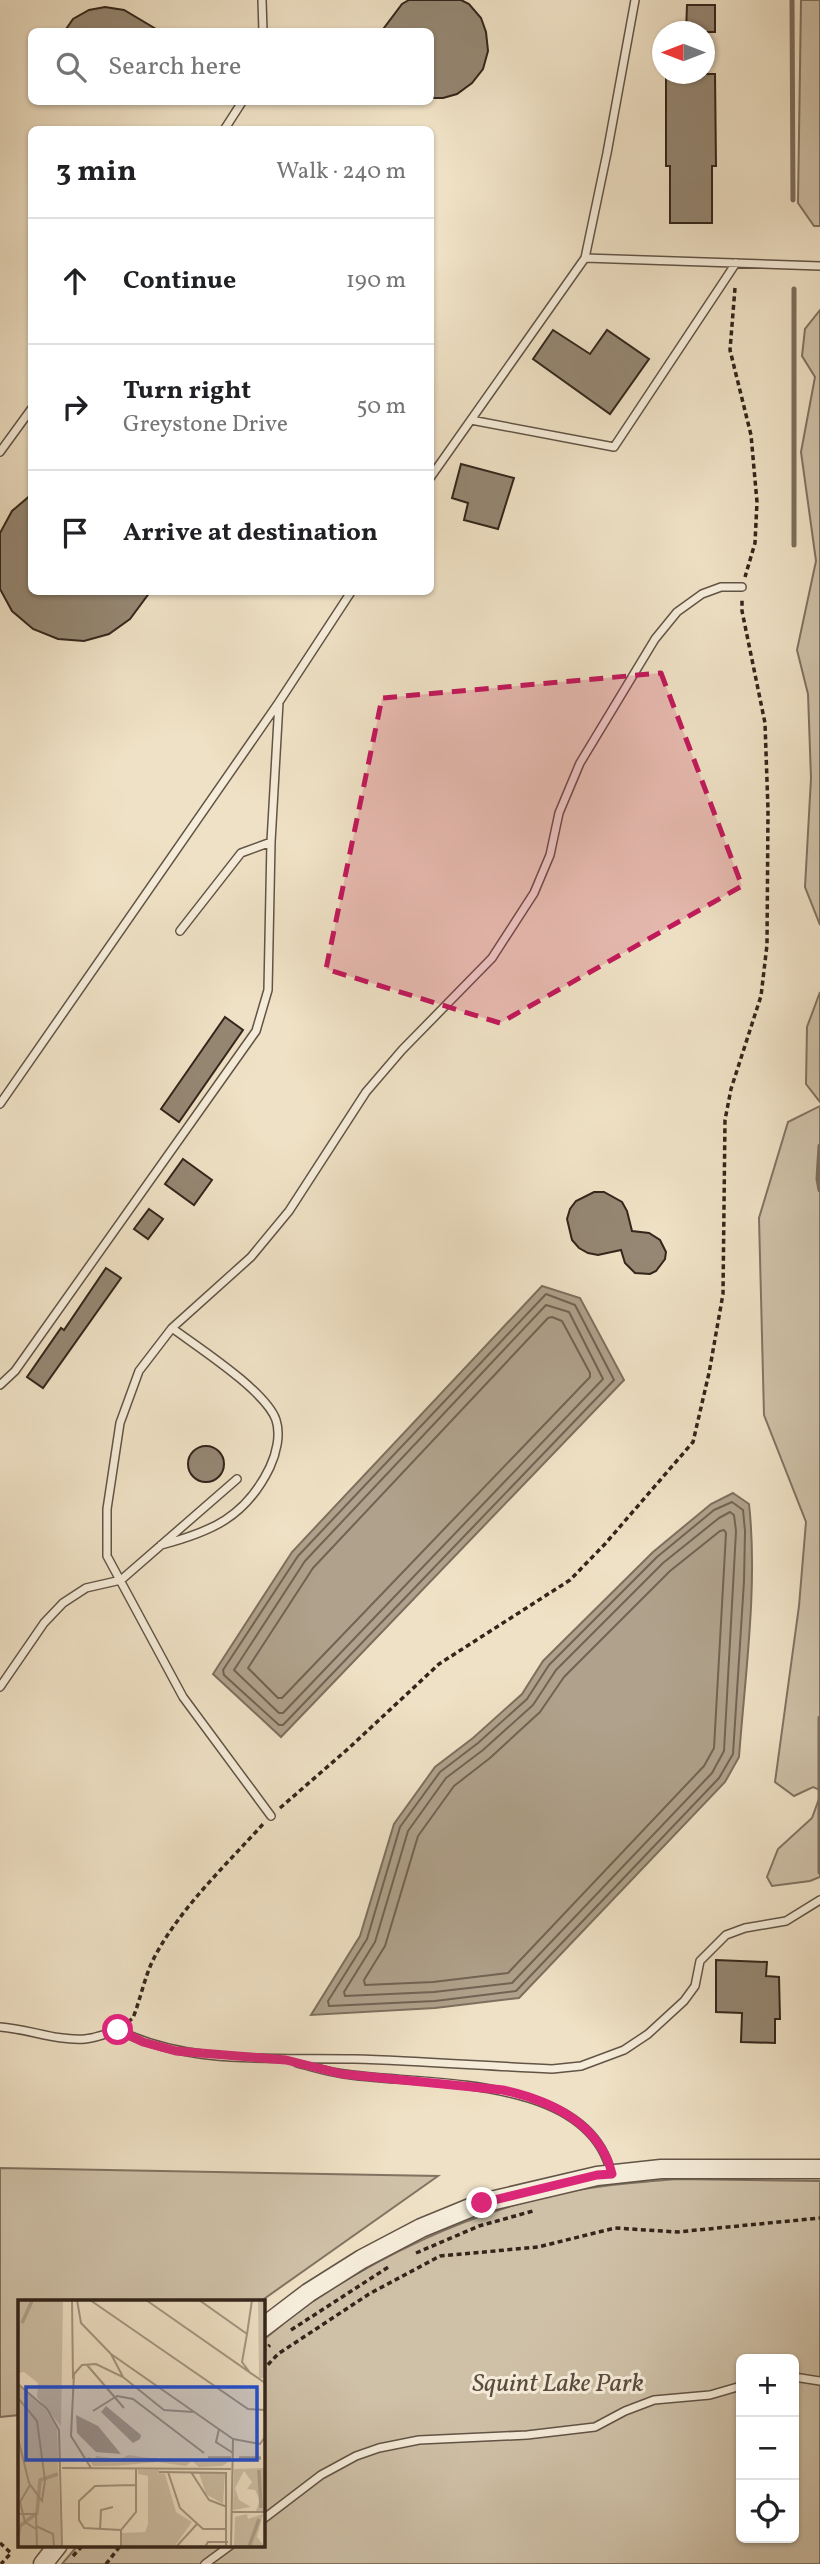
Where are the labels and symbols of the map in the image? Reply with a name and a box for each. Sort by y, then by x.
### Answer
north arrow [652,21,715,84]
route start [102,2014,133,2045]
route end [466,2187,497,2218]
inset map [18,2300,264,2546]
park label: Squint Lake Park [472,2366,644,2402]

